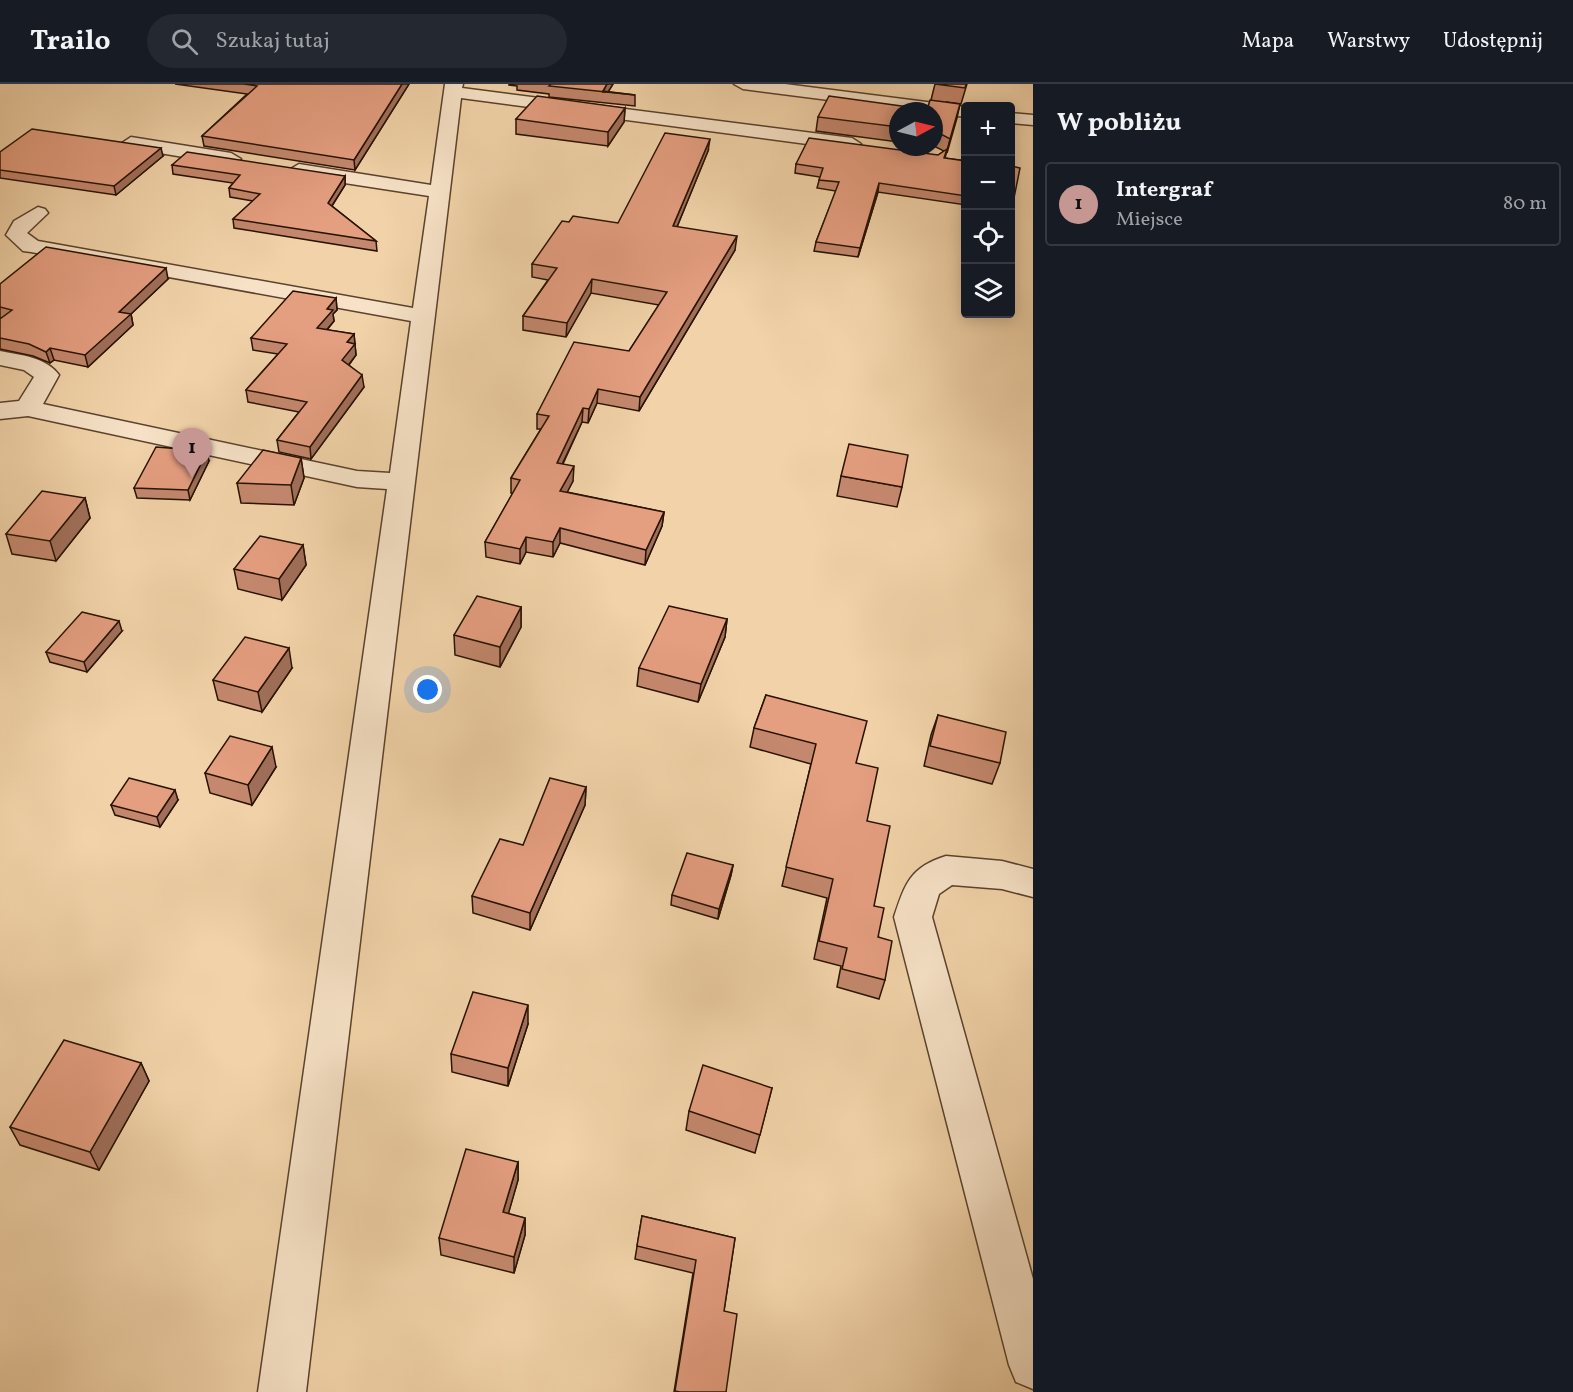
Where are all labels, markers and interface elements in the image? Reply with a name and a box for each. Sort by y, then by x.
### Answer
search box [147,14,567,68]
text: Trailo [30,22,111,61]
icon: search [168,25,201,58]
text: Szukaj tutaj [216,26,330,57]
text: Mapa [1242,27,1294,56]
text: Warstwy [1327,27,1410,56]
text: Udostępnij [1443,27,1543,56]
north arrow [889,102,943,156]
map controls [961,102,1015,318]
button: + [961,102,1015,156]
text: W pobliżu [1057,105,1181,141]
button: − [961,156,1015,210]
text: Intergraf [1116,175,1212,206]
text: 1 [1074,190,1083,218]
text: 80 m [1503,190,1547,218]
text: Miejsce [1116,206,1183,234]
button: locate [961,210,1015,264]
button: layers [961,264,1015,318]
pin: 1 [172,428,212,478]
your location [413,675,442,704]

